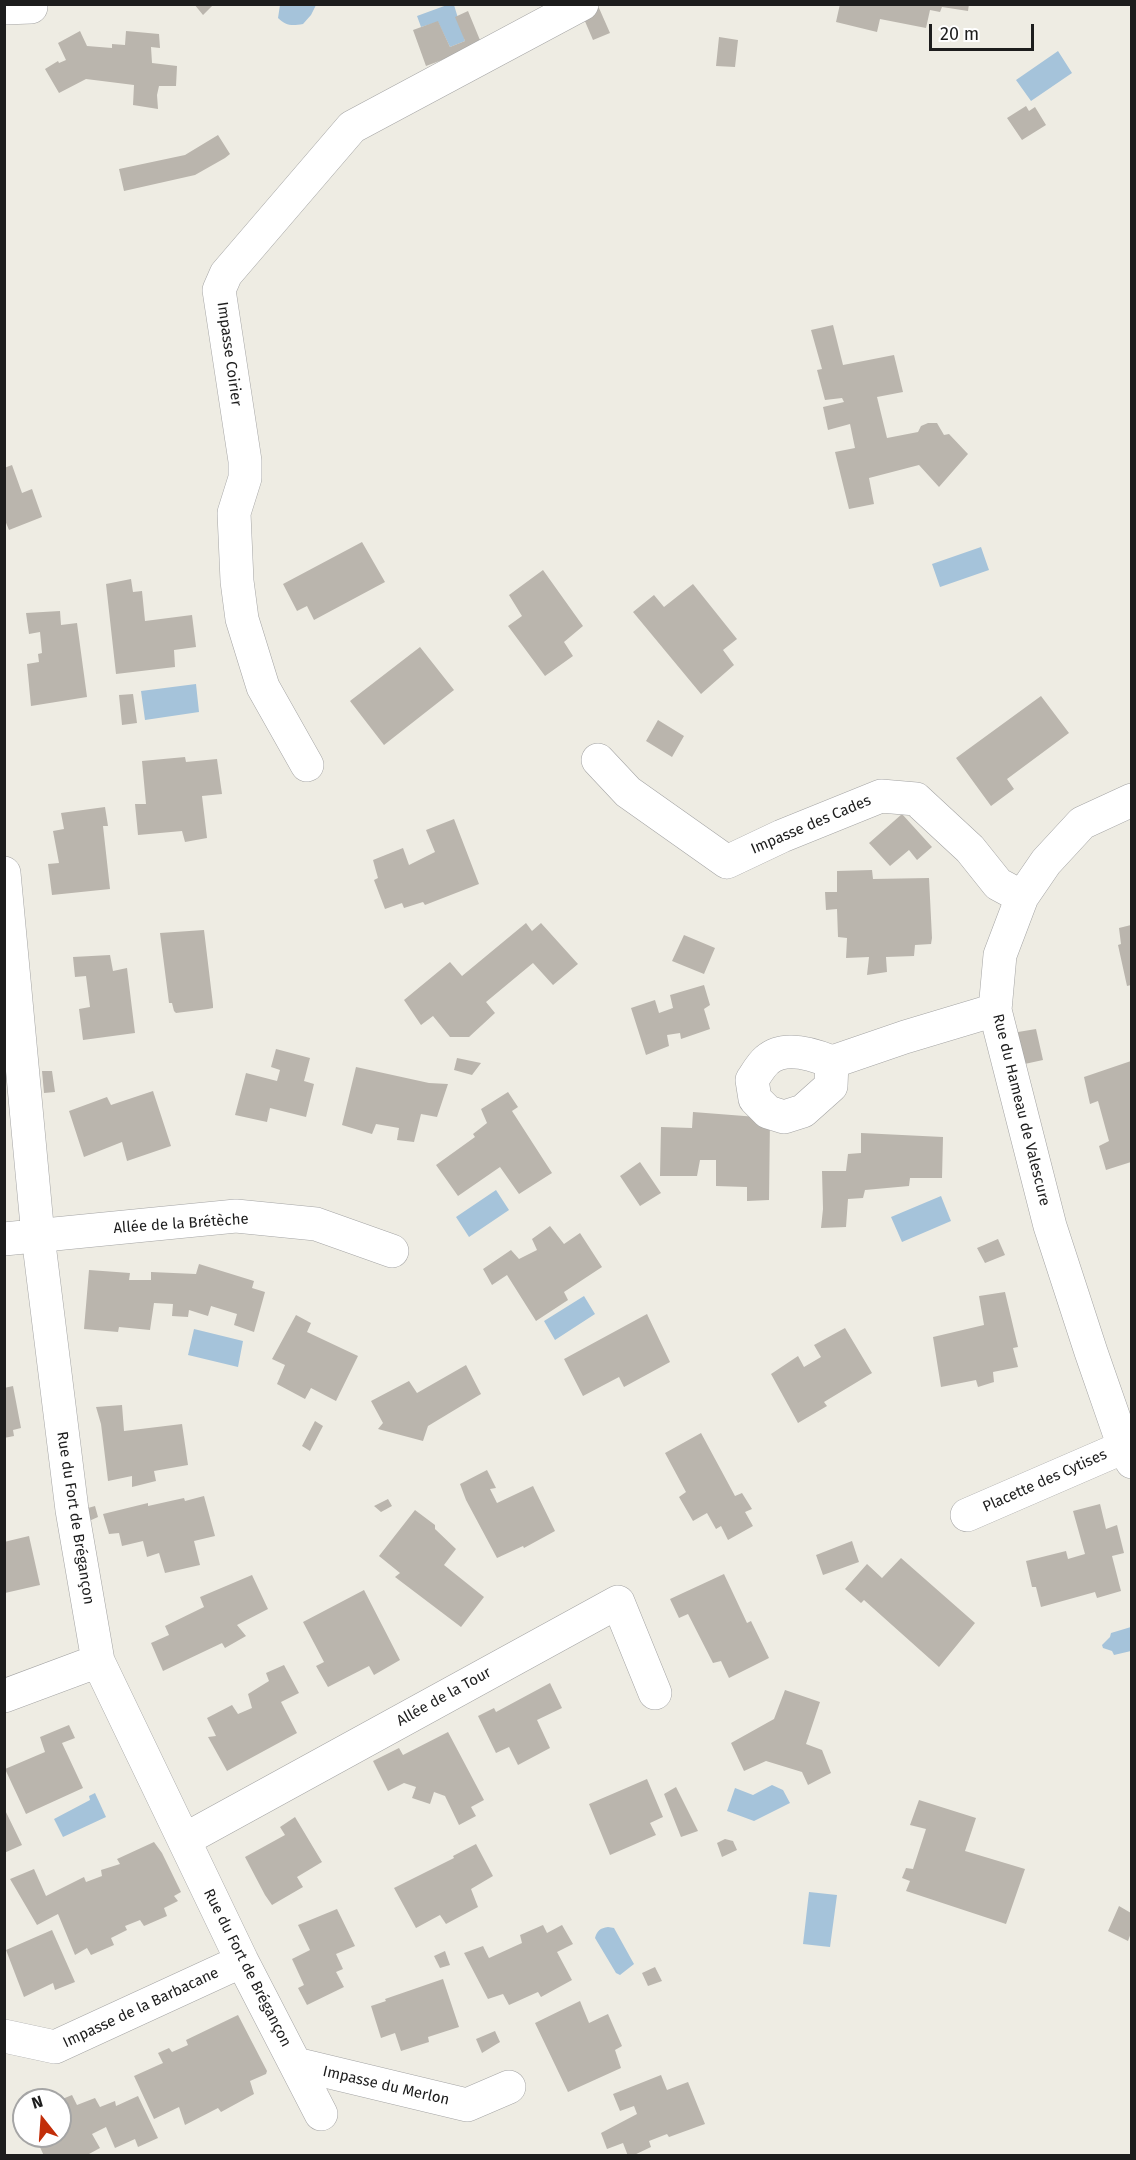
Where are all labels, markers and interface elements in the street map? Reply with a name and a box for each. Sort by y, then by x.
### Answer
scale bar [932,12,1037,50]
text: 20 m [940,23,979,45]
street label: Impasse Coirier [213,301,245,407]
street label: Impasse des Cades [748,792,874,858]
street label: Rue du Hameau de Valescure [988,1012,1054,1208]
street label: Allée de la Brétèche [113,1210,249,1238]
street label: Rue du Fort de Brégançon [52,1430,98,1606]
street label: Placette des Cytises [980,1446,1110,1516]
street label: Allée de la Tour [394,1664,494,1730]
street label: Rue du Fort de Brégançon [199,1886,295,2050]
street label: Impasse de la Barbacane [60,1964,222,2052]
street label: Impasse du Merlon [321,2063,451,2109]
north arrow [12,2088,72,2148]
text: N [29,2092,45,2113]

